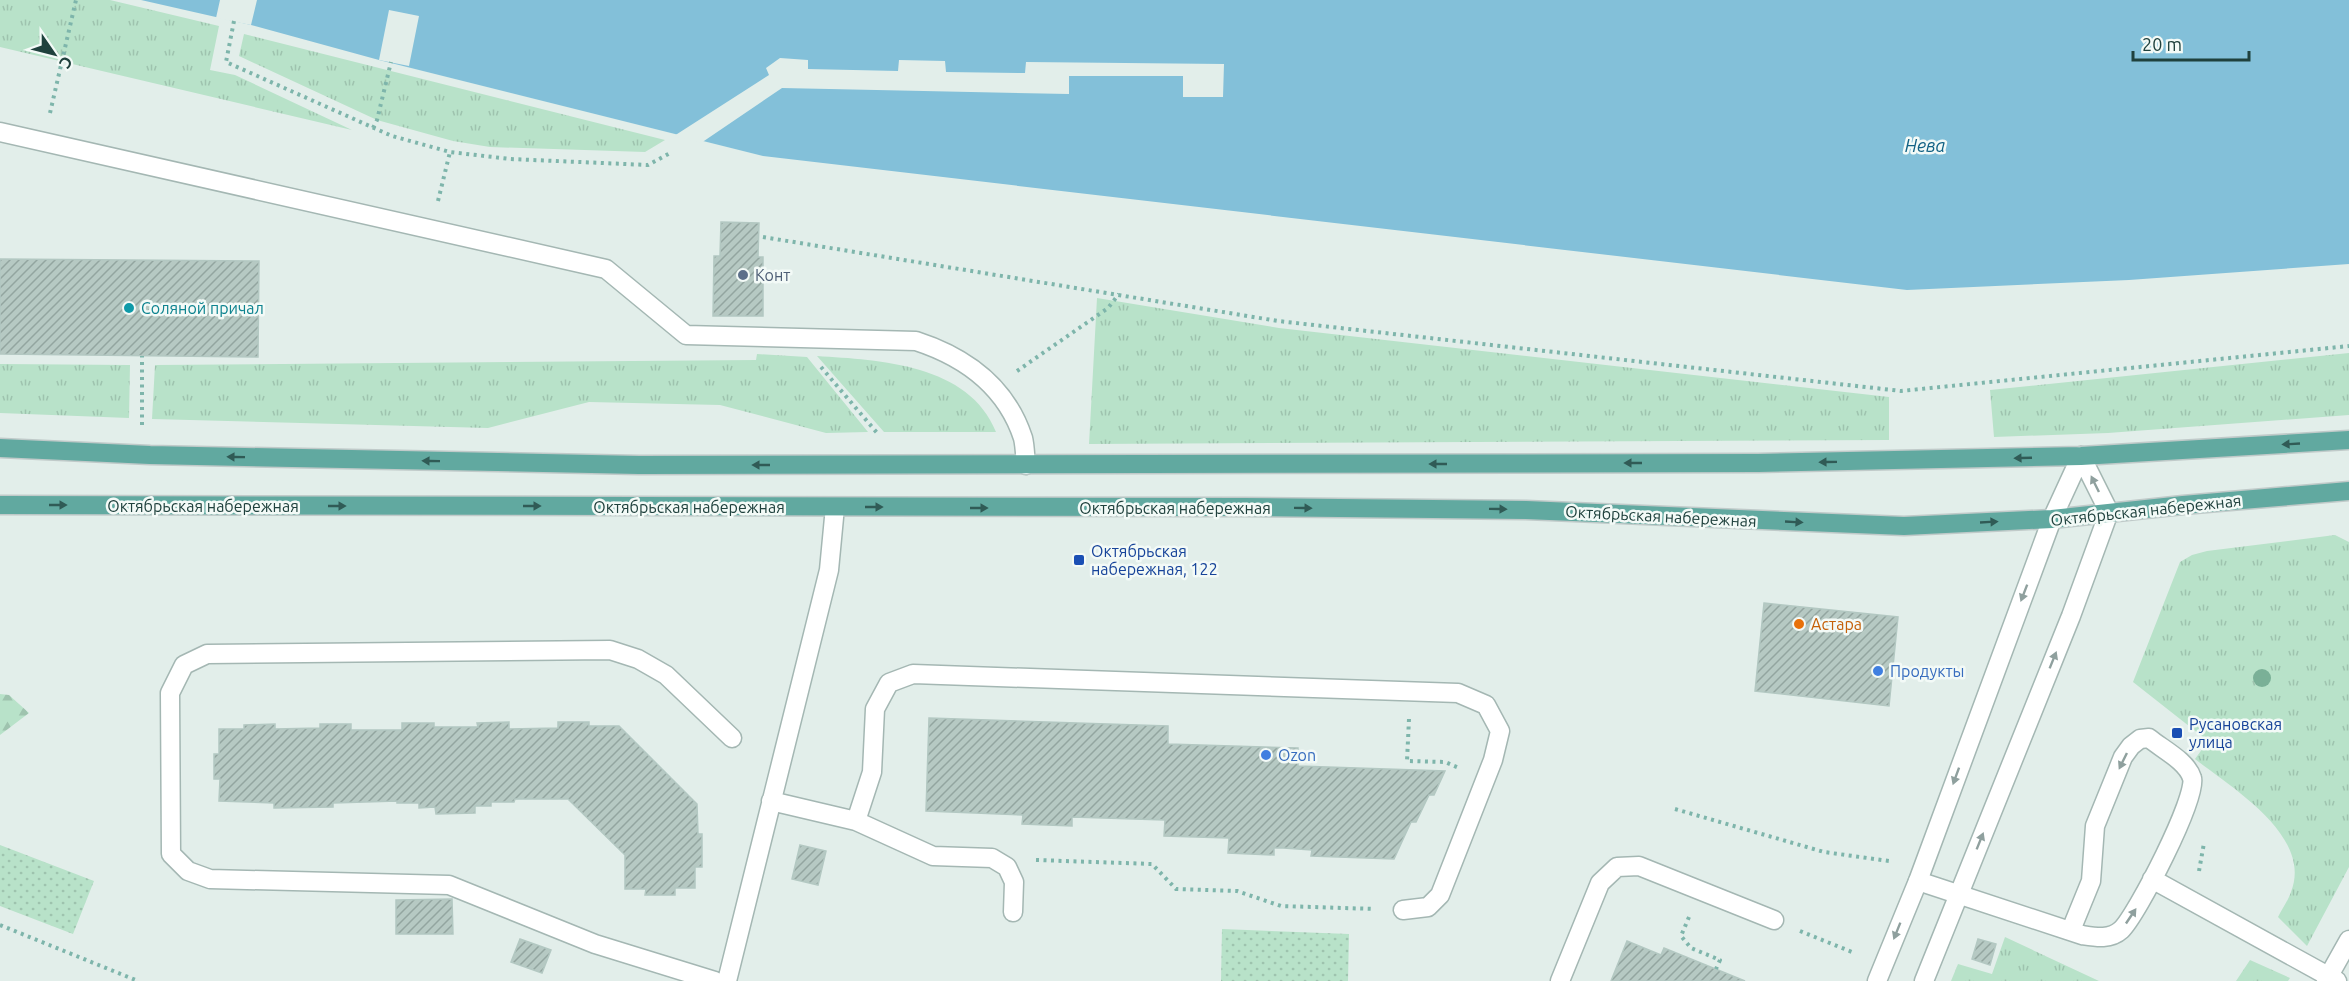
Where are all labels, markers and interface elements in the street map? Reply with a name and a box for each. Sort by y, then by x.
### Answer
north arrow [24,24,84,84]
scale bar [2133,24,2248,62]
text: 20 m [2142,34,2182,54]
text: С [56,53,77,72]
water label: Нева [1905,135,1945,155]
place label: Конт [755,266,790,284]
marker: Конт [736,268,750,282]
place label: Соляной причал [141,299,264,317]
marker: Соляной причал [122,301,136,315]
one-way arrow [2281,439,2300,448]
one-way arrow [227,452,246,462]
one-way arrow [2013,453,2032,462]
one-way arrow [422,456,441,466]
one-way arrow [1819,457,1838,467]
one-way arrow [1624,458,1643,468]
one-way arrow [1429,459,1448,469]
one-way arrow [752,460,771,470]
one-way arrow [2091,475,2101,493]
street label: Октябрьская набережная [2050,491,2242,529]
street label: Октябрьская набережная [107,497,299,515]
street label: Октябрьская набережная [593,498,785,516]
street label: Октябрьская набережная [1079,499,1271,517]
one-way arrow [49,500,68,510]
one-way arrow [328,501,347,511]
one-way arrow [523,501,542,511]
one-way arrow [865,502,884,512]
street label: Октябрьская набережная [1565,502,1757,530]
one-way arrow [969,503,988,513]
one-way arrow [1293,503,1312,513]
one-way arrow [1488,505,1507,514]
one-way arrow [1784,517,1803,526]
one-way arrow [1979,518,1998,527]
place label: Октябрьская набережная, 122 [1091,542,1218,578]
marker: Октябрьская набережная, 122 [1072,553,1086,567]
one-way arrow [2018,585,2028,603]
place label: Астара [1811,615,1862,633]
marker: Астара [1792,617,1806,631]
one-way arrow [2049,651,2059,669]
place label: Продукты [1890,662,1965,680]
marker: Продукты [1871,664,1885,678]
place label: Русановская улица [2189,715,2282,751]
marker: Русановская улица [2170,726,2184,740]
place label: Ozon [1278,746,1316,764]
marker: Ozon [1259,748,1273,762]
one-way arrow [2118,752,2127,769]
one-way arrow [1951,768,1961,786]
one-way arrow [1976,832,1985,850]
one-way arrow [2125,908,2136,924]
one-way arrow [1892,922,1901,940]

